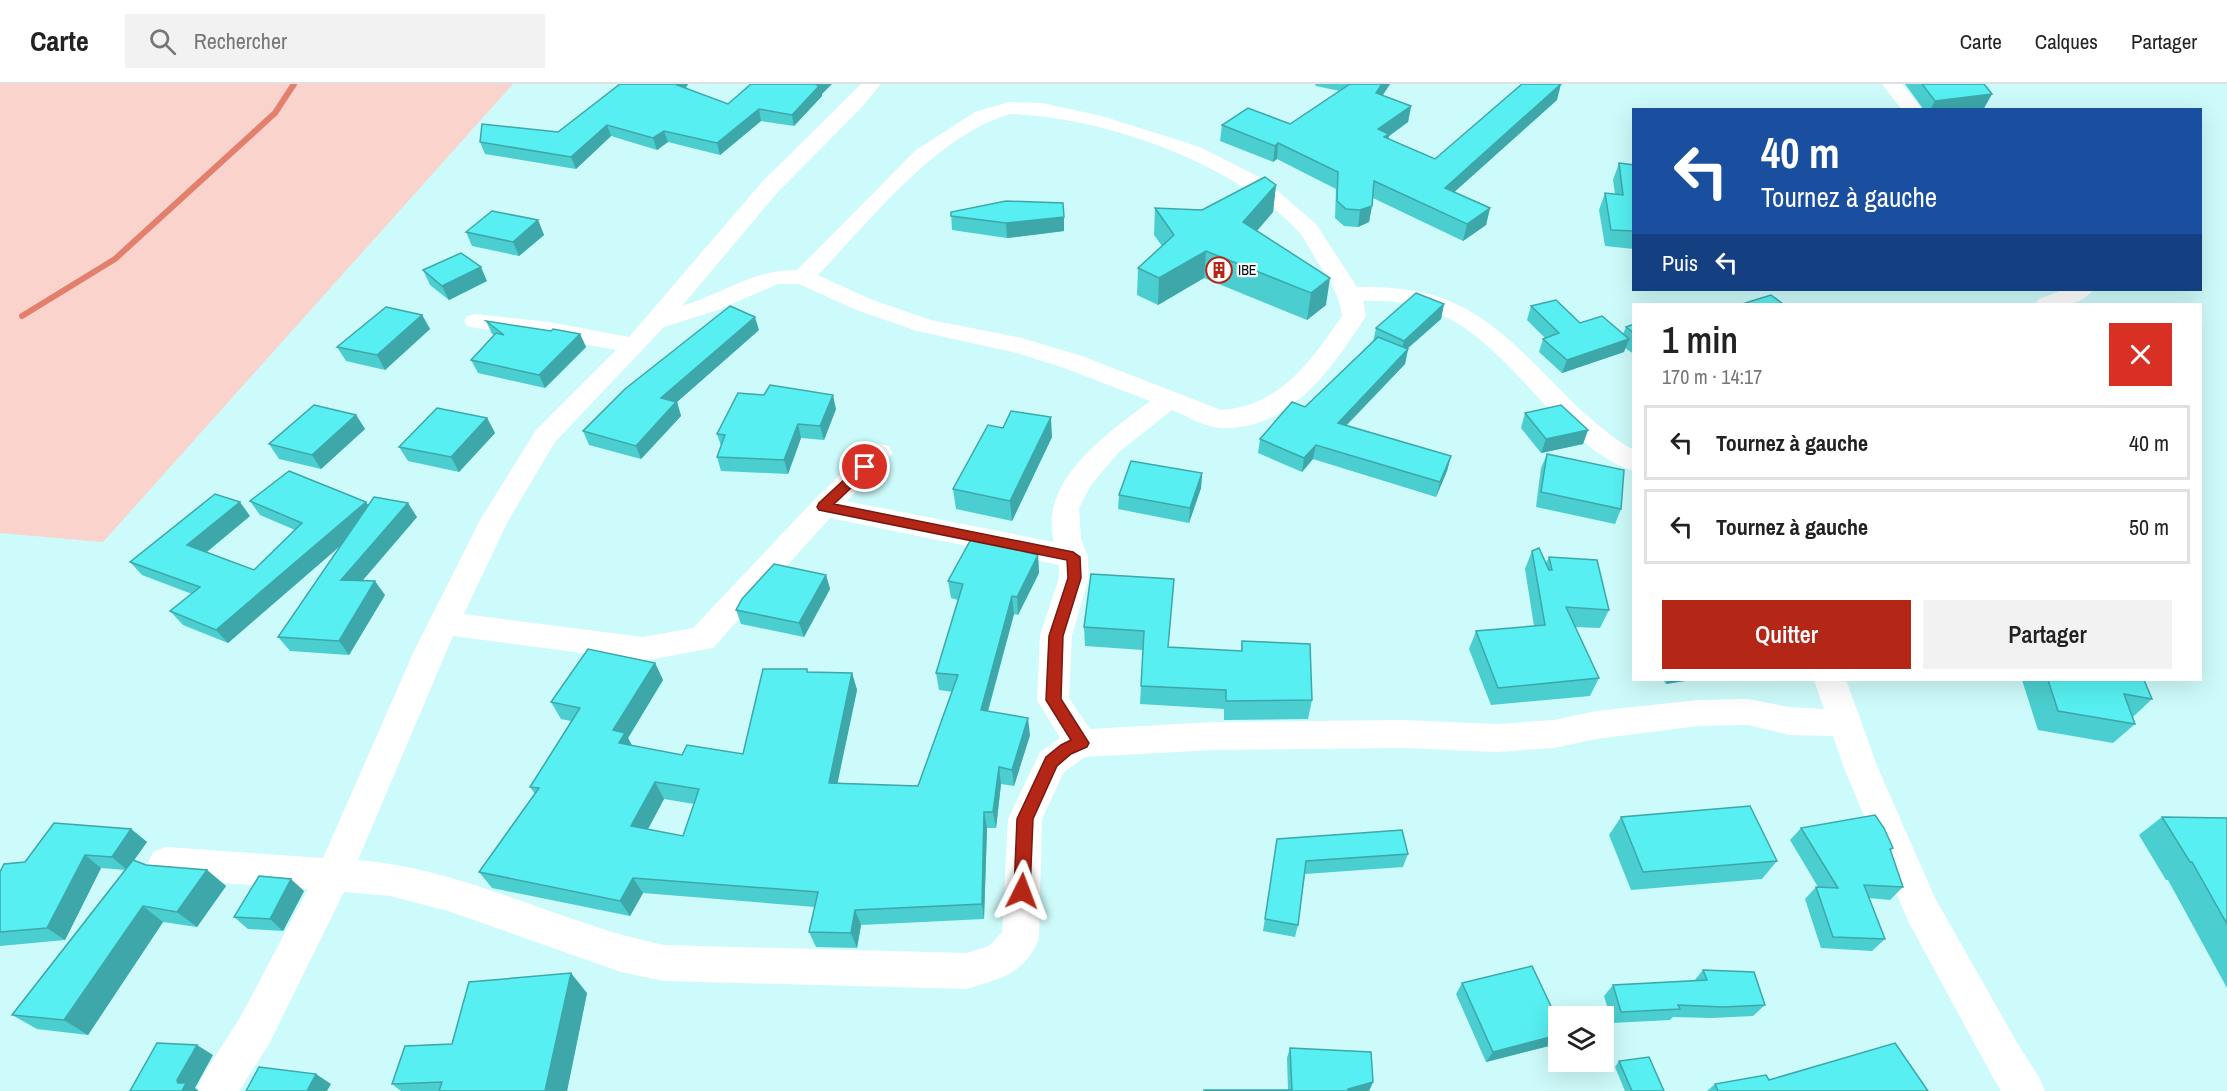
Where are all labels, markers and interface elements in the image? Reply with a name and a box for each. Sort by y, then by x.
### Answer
search box [125,14,545,68]
text: Carte [30,22,89,60]
icon: search [146,25,179,58]
text: Rechercher [194,26,287,56]
text: Carte [1960,27,2002,56]
text: Calques [2035,27,2098,56]
text: Partager [2131,27,2197,56]
text: 40 m [1761,125,1840,181]
icon: left [1662,132,1740,210]
text: Tournez à gauche [1761,179,1937,215]
icon: left [1710,246,1743,279]
text: Puis [1662,248,1698,278]
building icon: IBE [1204,255,1234,285]
place label: IBE [1238,261,1257,279]
text: 1 min [1662,316,1738,364]
button: close [2109,323,2172,386]
text: 170 m · 14:17 [1662,363,1762,390]
icon: left [1665,426,1698,459]
text: Tournez à gauche [1716,428,1868,458]
text: 40 m [2129,428,2169,458]
pin [839,441,890,492]
icon: arrive [848,450,881,483]
icon: left [1665,510,1698,543]
text: Tournez à gauche [1716,512,1868,542]
text: 50 m [2129,512,2169,542]
button: Quitter [1662,600,1911,669]
button: Partager [1923,600,2172,669]
position arrow [990,859,1054,923]
map controls [1548,1006,1614,1072]
button: layers [1548,1006,1614,1072]

